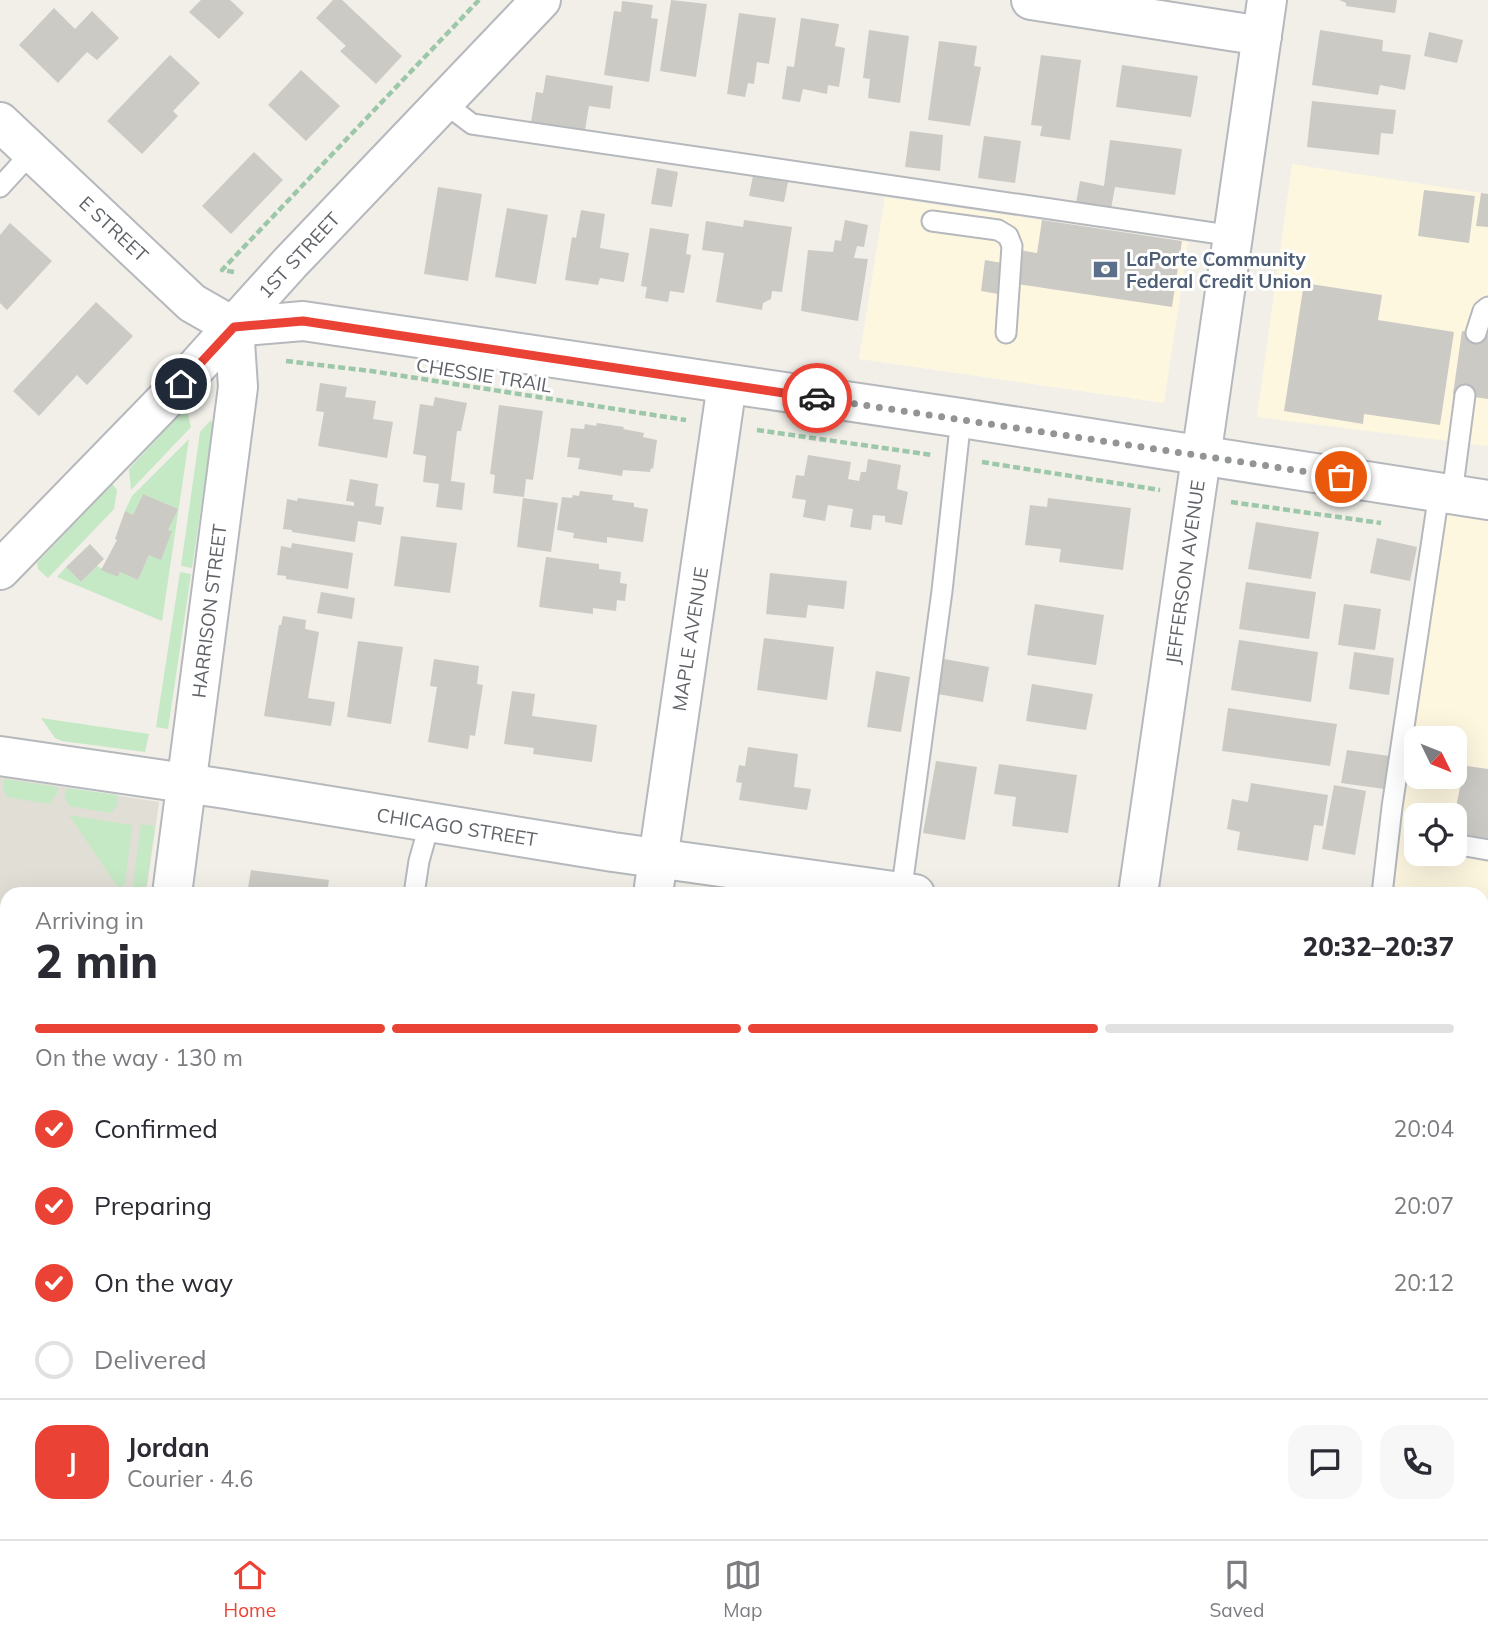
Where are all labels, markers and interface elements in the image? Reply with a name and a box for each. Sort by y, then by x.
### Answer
street label: E STREET [74,191,154,267]
street label: 1ST STREET [253,207,345,303]
place label: LaPorte Community Federal Credit Union [1126,247,1312,293]
bank icon: LaPorte Community Federal Credit Union [1092,256,1120,284]
street label: CHESSIE TRAIL [415,352,554,398]
pin [151,354,211,414]
courier [782,363,852,433]
icon: home [162,365,200,403]
icon: car [798,379,836,417]
pin [1311,447,1371,507]
icon: bag [1322,458,1360,496]
street label: JEFFERSON AVENUE [1160,479,1210,665]
street label: HARRISON STREET [186,522,232,699]
street label: MAPLE AVENUE [667,565,713,713]
north arrow [1404,726,1466,789]
map controls [1404,726,1467,866]
street label: CHICAGO STREET [375,802,539,852]
button: locate [1404,803,1467,866]
text: Arriving in [35,906,144,935]
text: 20:32–20:37 [1303,930,1454,963]
text: 2 min [35,932,158,990]
text: On the way · 130 m [35,1043,243,1072]
icon: check [35,1110,73,1148]
text: Confirmed [94,1112,218,1145]
text: 20:04 [1394,1114,1454,1143]
icon: check [35,1187,73,1225]
text: Preparing [94,1189,212,1222]
text: 20:07 [1394,1191,1454,1220]
icon: check [35,1264,73,1302]
text: On the way [94,1266,233,1299]
text: 20:12 [1394,1268,1454,1297]
text: Delivered [94,1343,207,1376]
button: chat [1288,1425,1362,1499]
button: phone [1380,1425,1454,1499]
text: Jordan [127,1431,210,1464]
text: J [67,1446,77,1479]
text: Courier · 4.6 [127,1464,253,1493]
tab: Home [224,1556,276,1622]
tab: Map [723,1556,762,1622]
tab: Saved [1210,1556,1264,1622]

